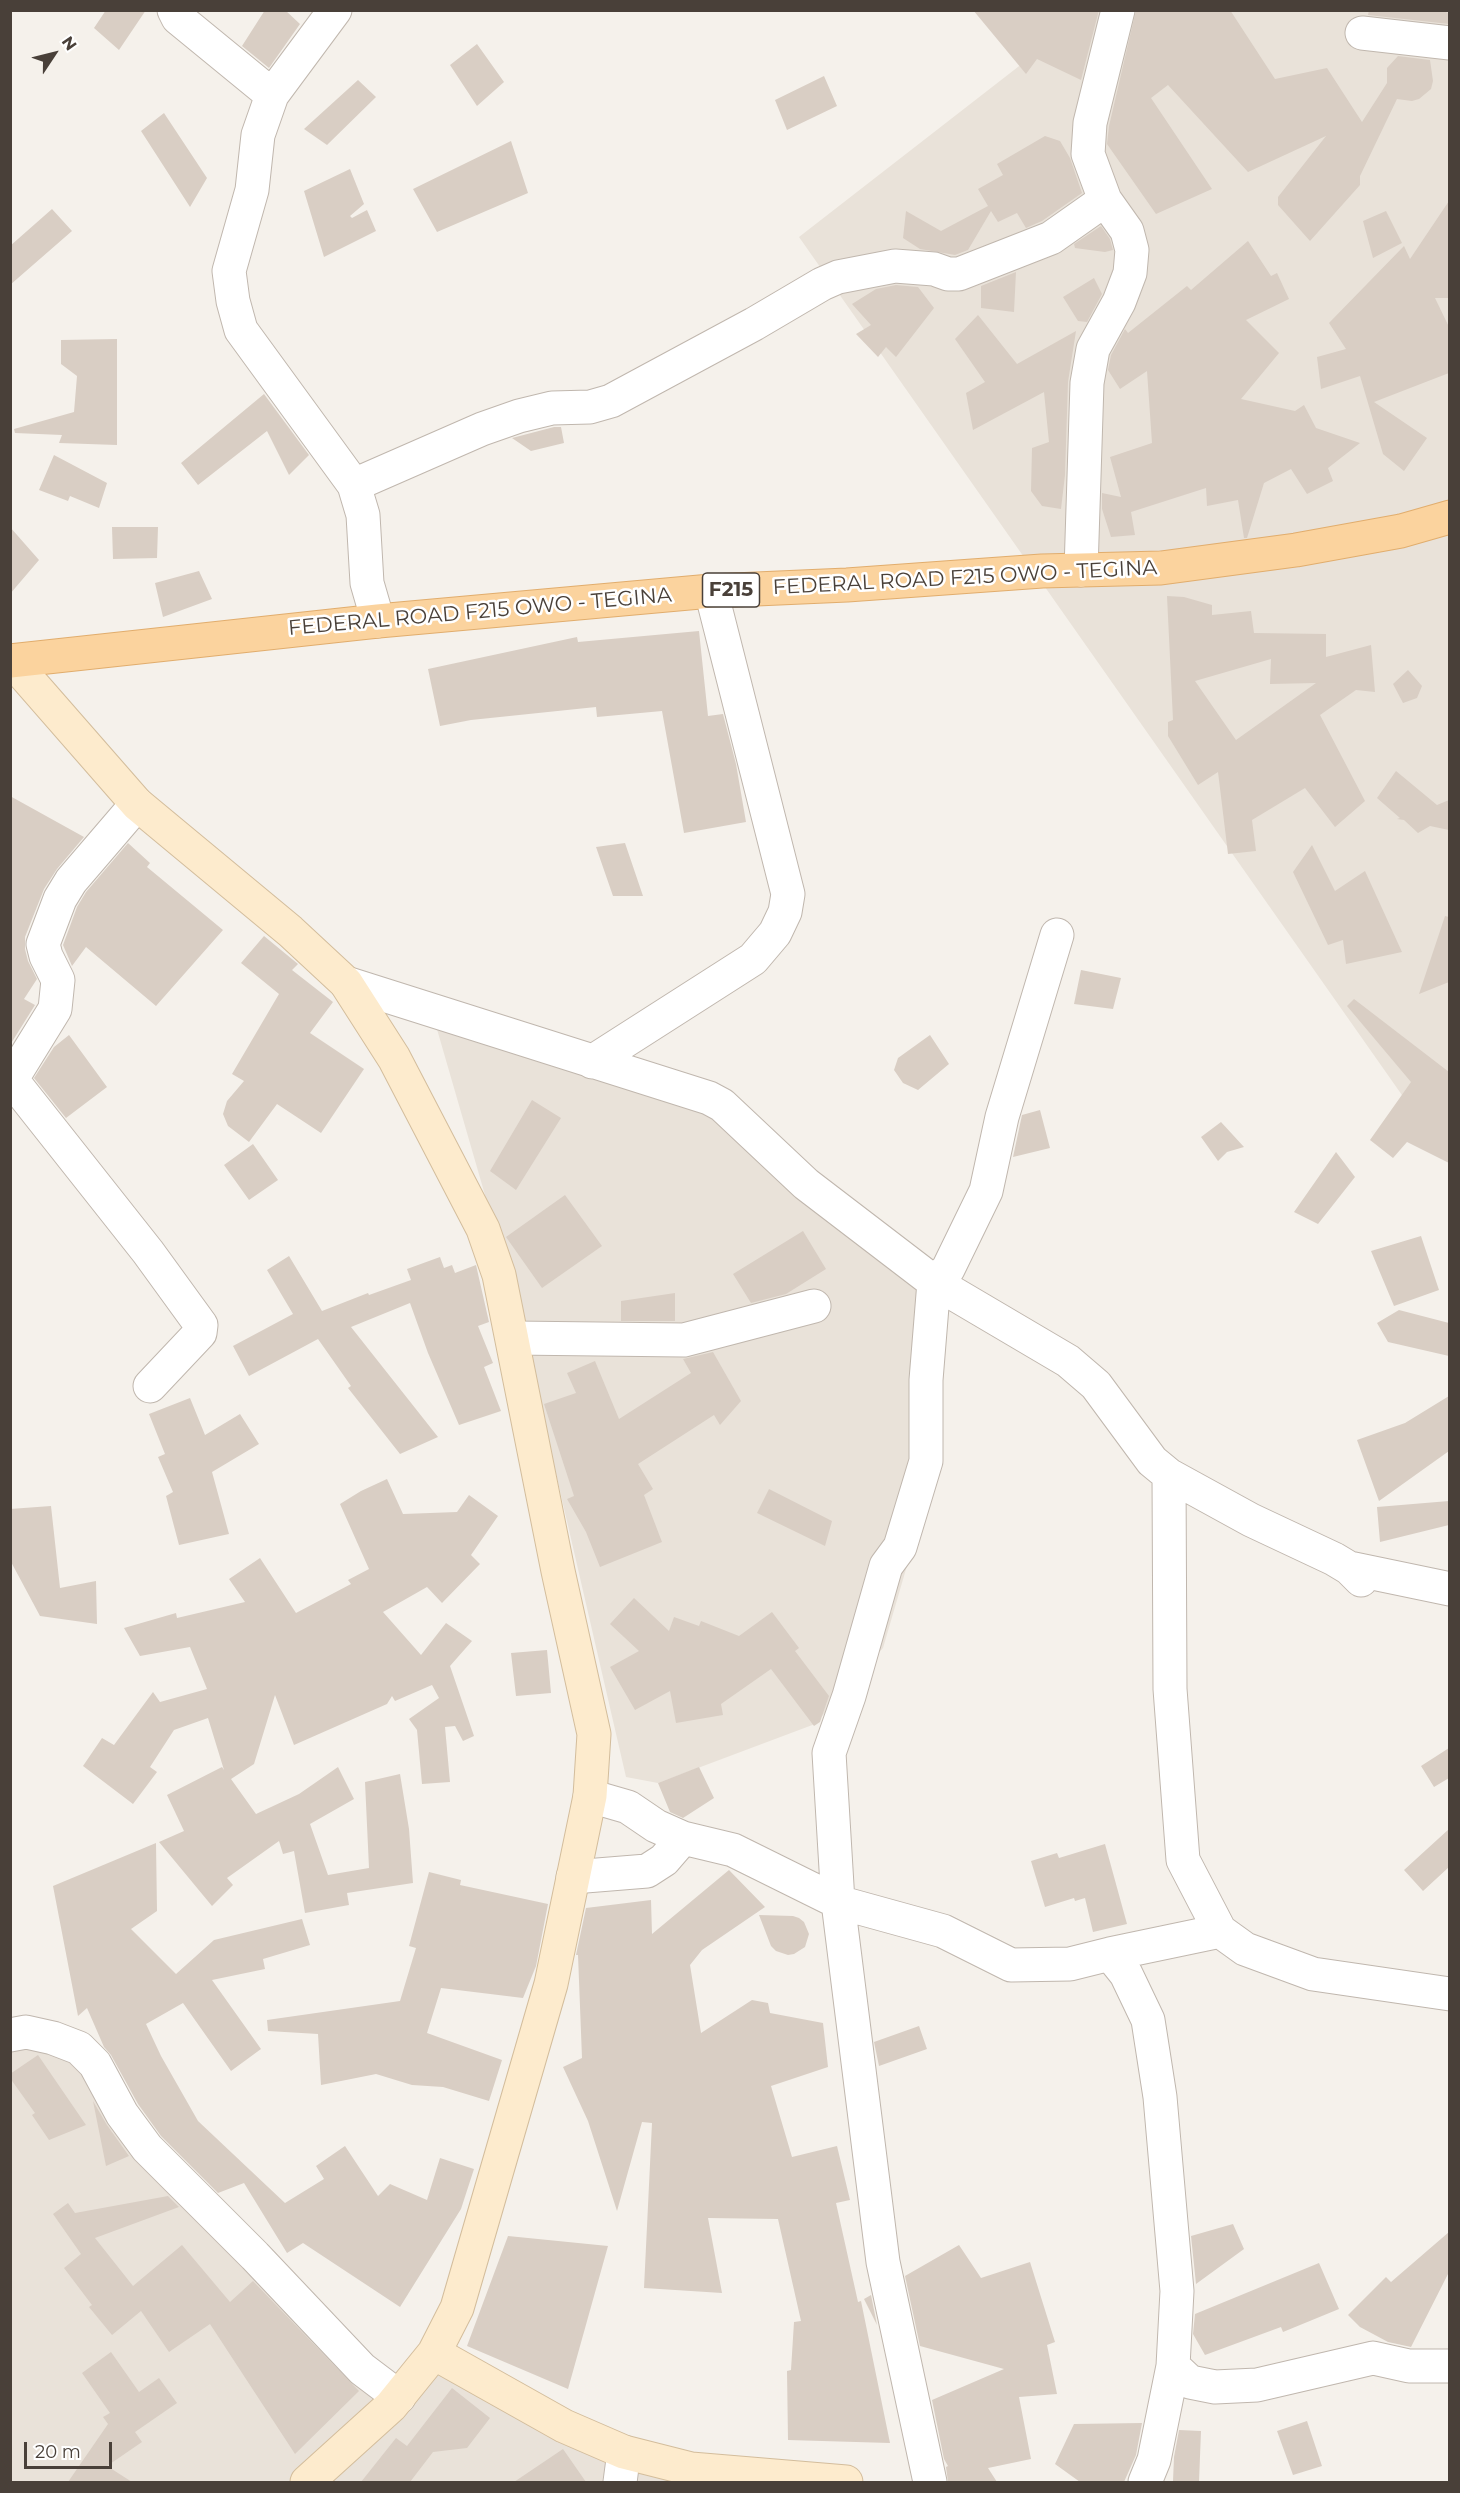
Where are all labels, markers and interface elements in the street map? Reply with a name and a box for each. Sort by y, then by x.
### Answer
north arrow [24,24,84,84]
text: N [58,33,81,54]
street label: FEDERAL ROAD F215 OWO - TEGINA [772,555,1158,601]
road number: F215 [702,573,760,607]
street label: FEDERAL ROAD F215 OWO - TEGINA [287,583,673,641]
scale bar [27,2430,116,2468]
text: 20 m [35,2441,81,2463]

